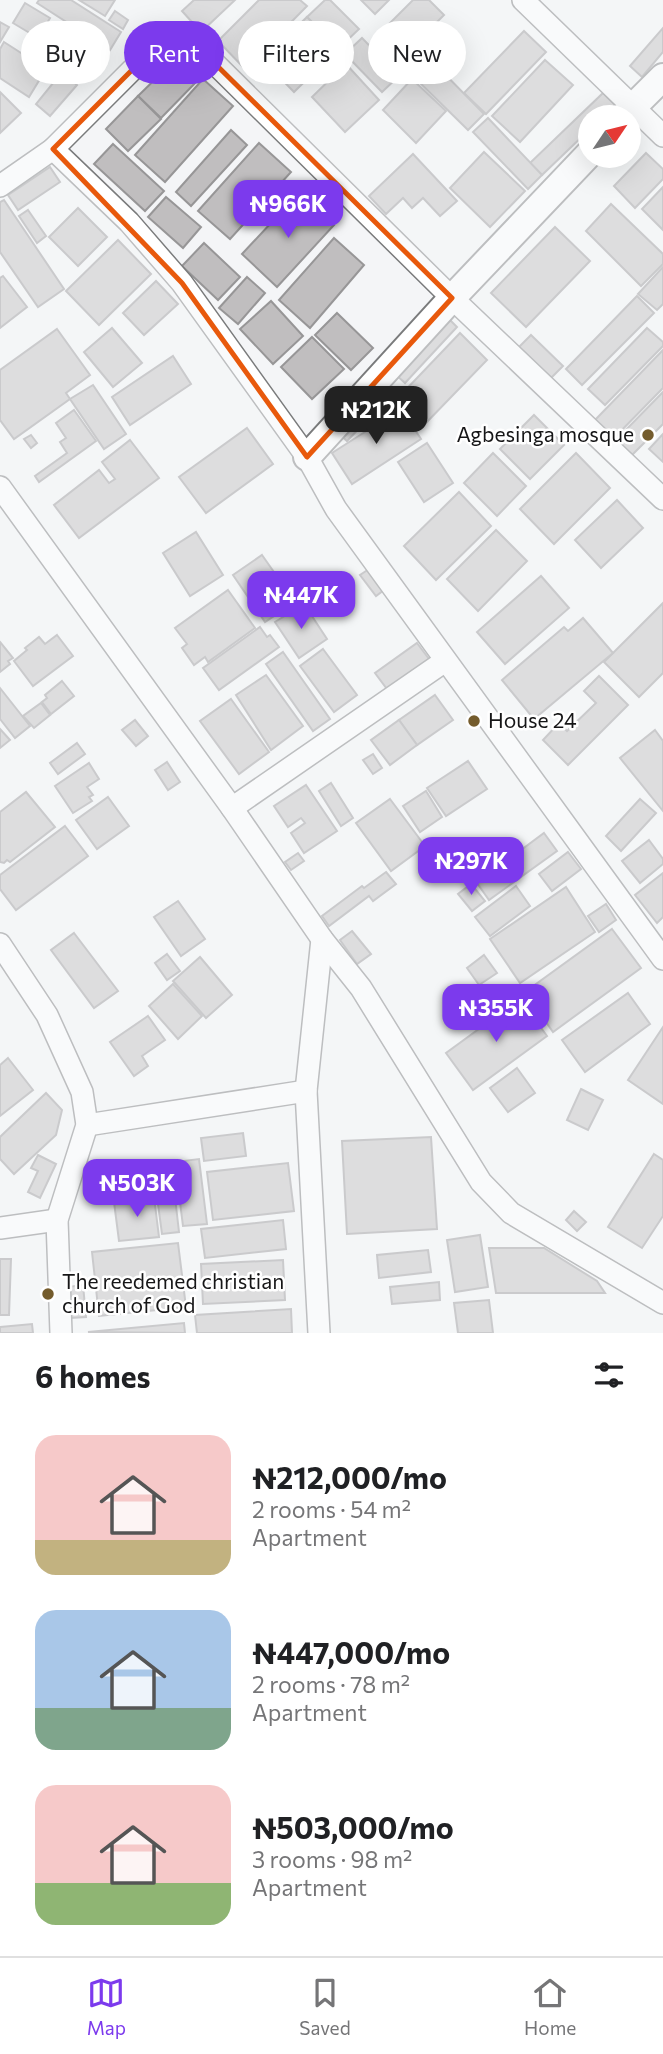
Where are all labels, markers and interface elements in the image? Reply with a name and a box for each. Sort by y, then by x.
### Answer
chip: Buy [21,21,110,84]
chip: Rent [124,21,224,84]
chip: Filters [238,21,354,84]
chip: New [368,21,466,84]
north arrow [578,105,640,168]
map controls [578,105,641,168]
pin: ₦966K [239,180,337,240]
text: ₦966K [249,189,327,217]
pin: ₦212K [327,386,425,446]
text: ₦212K [340,395,412,423]
place label: Agbesinga mosque [457,421,634,446]
marker: Agbesinga mosque [640,427,656,443]
pin: ₦447K [252,572,350,631]
text: ₦447K [263,580,339,608]
place label: House 24 [488,707,577,732]
marker: House 24 [466,713,482,729]
pin: ₦297K [422,838,520,897]
text: ₦297K [434,846,508,874]
pin: ₦355K [447,984,545,1044]
text: ₦355K [458,993,534,1021]
pin: ₦503K [88,1160,186,1219]
text: ₦503K [99,1168,175,1196]
place label: The reedemed christian church of God [62,1268,284,1317]
marker: The reedemed christian church of God [40,1286,56,1302]
icon: filters [590,1356,628,1394]
text: 6 homes [35,1357,150,1394]
text: ₦212,000/mo [252,1458,447,1495]
icon: home [91,1463,175,1547]
text: 2 rooms · 54 m² [252,1495,411,1523]
text: Apartment [252,1523,367,1551]
text: ₦447,000/mo [252,1633,450,1670]
icon: home [91,1638,175,1722]
text: 2 rooms · 78 m² [252,1670,410,1698]
text: Apartment [252,1698,367,1726]
text: ₦503,000/mo [252,1808,454,1845]
icon: home [91,1813,175,1897]
text: 3 rooms · 98 m² [252,1845,412,1873]
text: Apartment [252,1873,367,1901]
tab: Map [87,1974,126,2039]
tab: Saved [299,1974,351,2039]
tab: Home [524,1974,576,2039]

